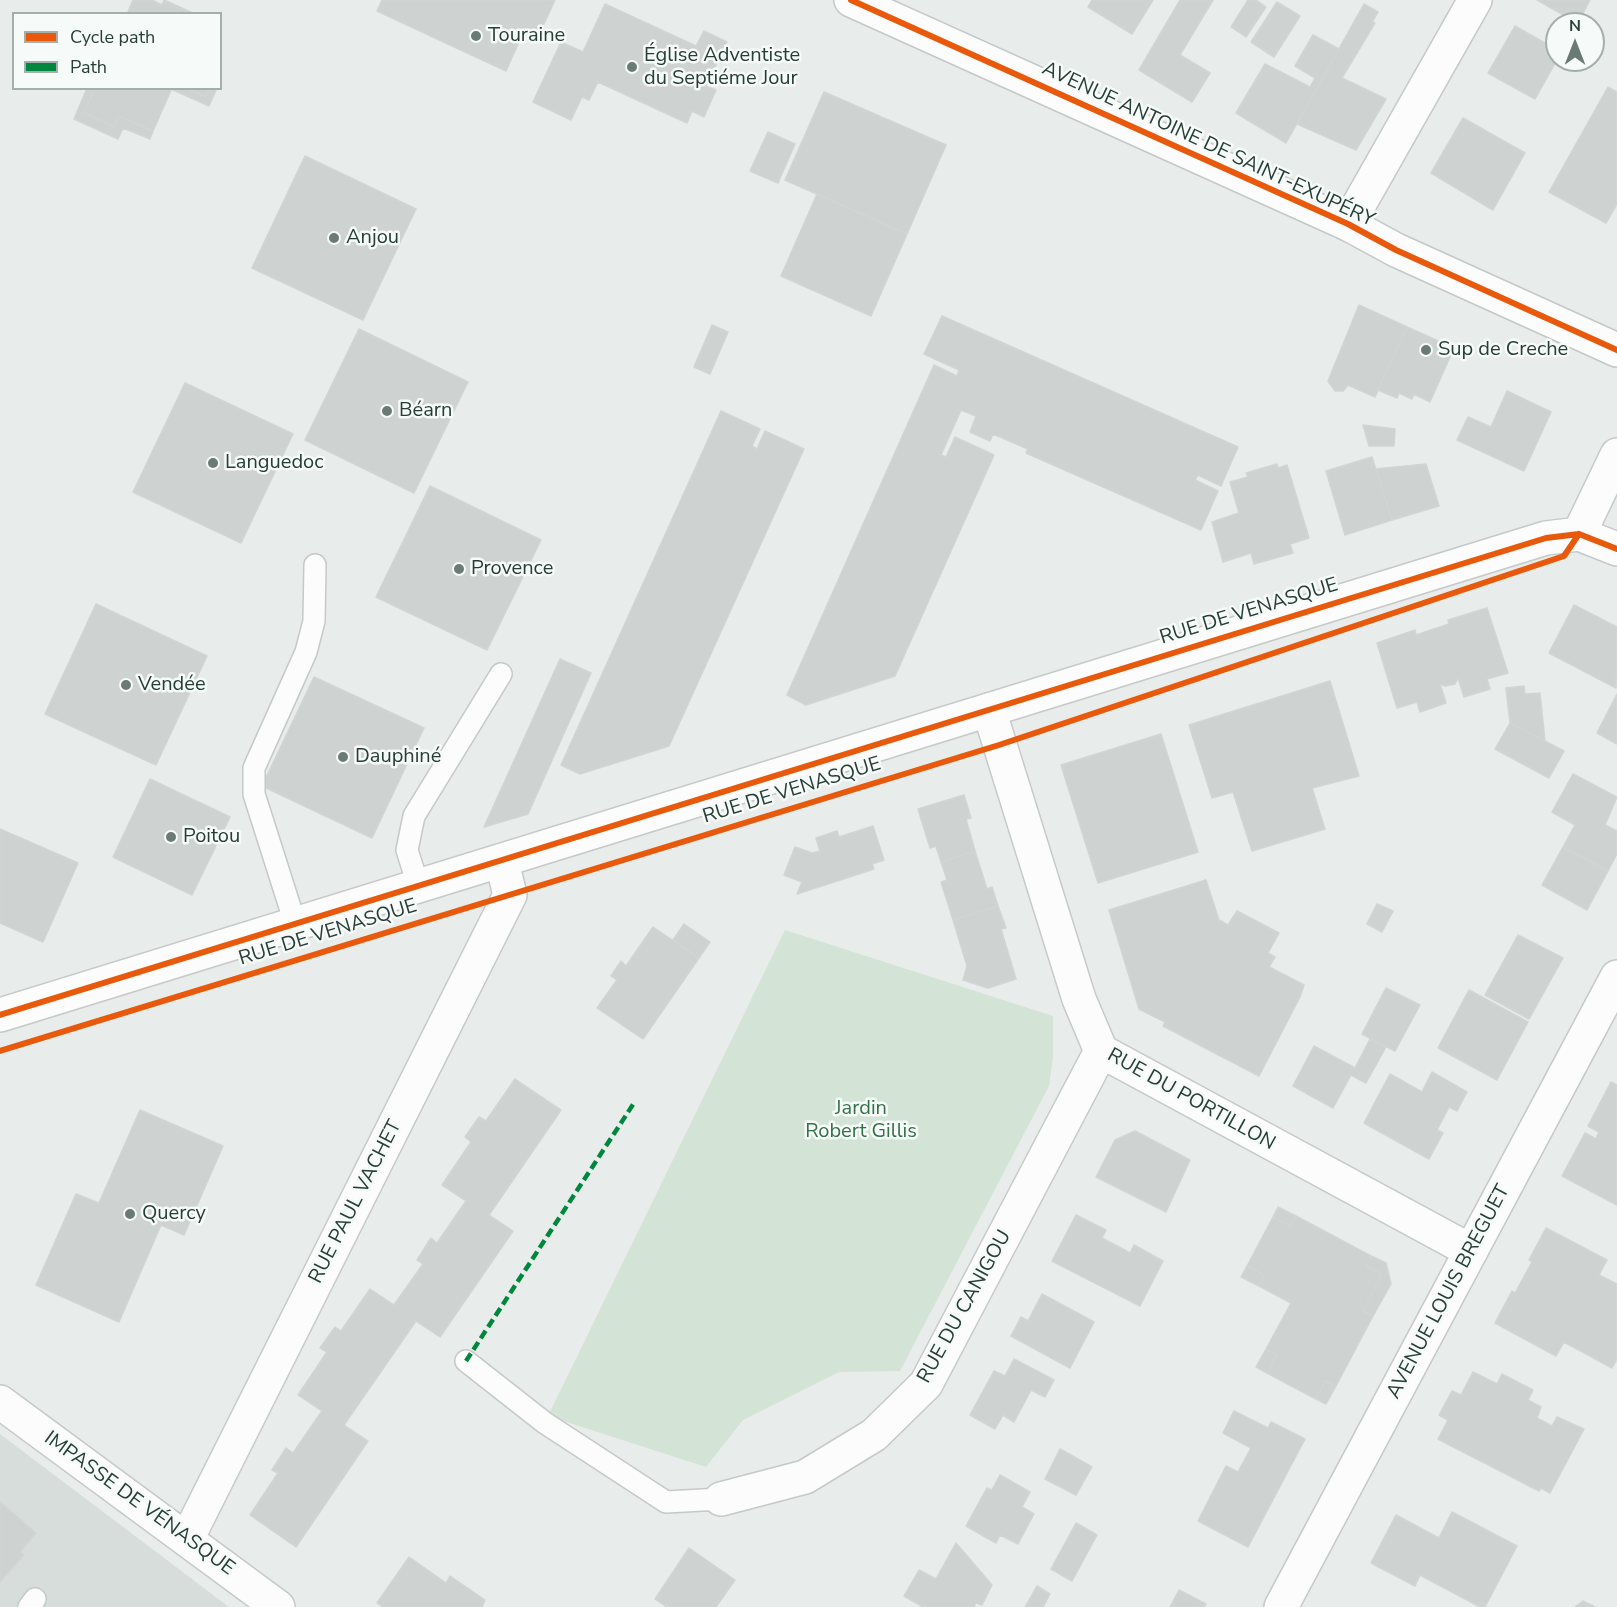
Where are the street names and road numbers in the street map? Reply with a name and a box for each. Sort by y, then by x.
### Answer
street label: AVENUE ANTOINE DE SAINT-EXUPÉRY [1038,57,1378,233]
street label: RUE DE VENASQUE [1157,573,1341,651]
street label: RUE DE VENASQUE [700,752,884,830]
street label: RUE DE VENASQUE [236,894,420,972]
street label: RUE DU PORTILLON [1103,1044,1279,1156]
street label: RUE PAUL VACHET [304,1116,408,1288]
street label: AVENUE LOUIS BREGUET [1382,1181,1516,1403]
street label: RUE DU CANIGOU [913,1226,1017,1388]
street label: IMPASSE DE VÉNASQUE [39,1427,239,1581]

